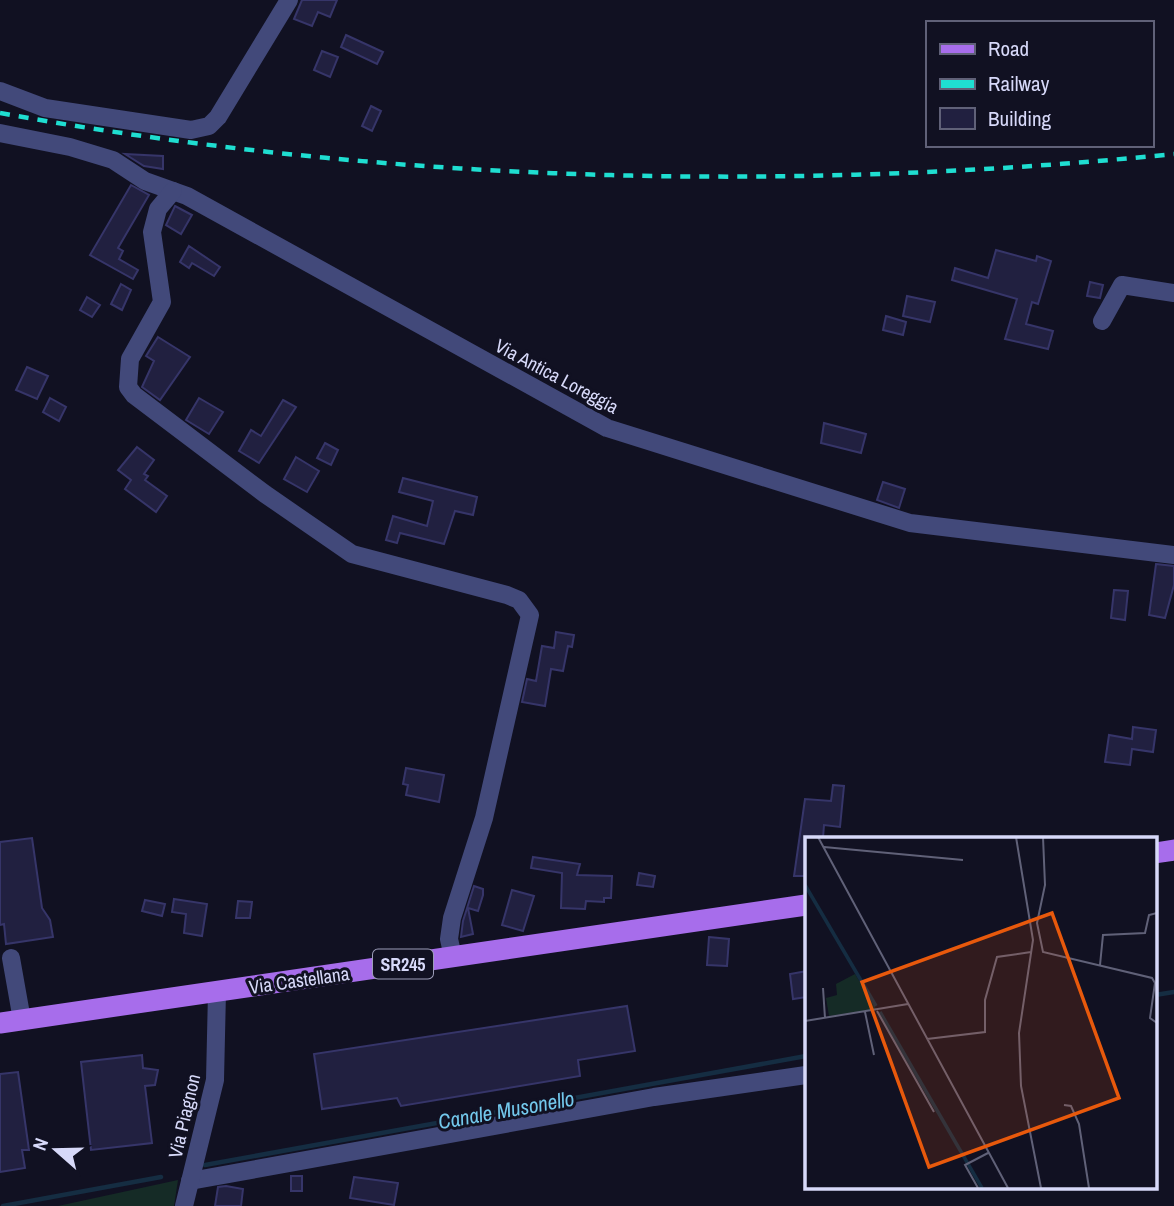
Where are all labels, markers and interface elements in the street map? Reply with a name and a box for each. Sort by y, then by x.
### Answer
legend [926,21,1153,147]
text: Road [988,34,1029,63]
text: Railway [988,69,1050,98]
text: Building [988,104,1052,133]
street label: Via Antica Loreggia [491,332,624,420]
inset map [805,837,1156,1188]
road number: SR245 [373,950,433,979]
street label: Via Castellana [247,960,351,1000]
street label: Via Piagnon [162,1071,206,1161]
water label: Canale Musonello [436,1084,576,1136]
north arrow [21,1115,91,1185]
text: N [26,1134,54,1154]

